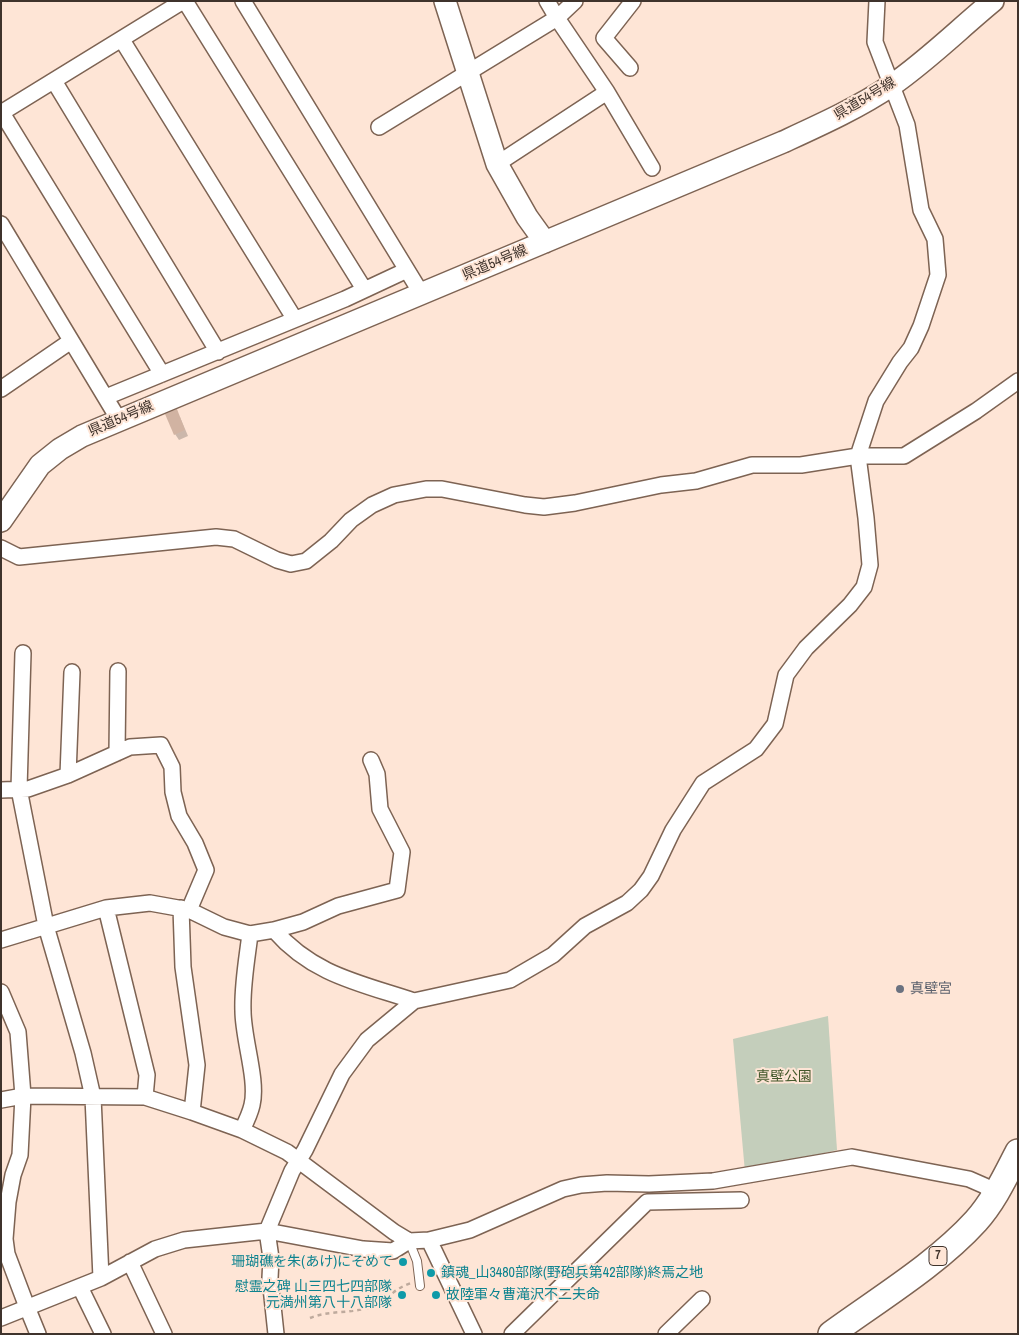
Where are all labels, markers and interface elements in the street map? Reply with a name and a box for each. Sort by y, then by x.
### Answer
street label: 県道54号線 [831,74,899,124]
street label: 県道54号線 [460,242,530,284]
street label: 県道54号線 [86,398,156,440]
place label: 真壁宮 [910,981,952,997]
marker: 真壁宮 [894,983,906,995]
park label: 真壁公園 [756,1069,812,1085]
road number: 7 [929,1246,947,1266]
place label: 珊瑚礁を朱(あけ)にそめて [231,1254,393,1270]
marker: 珊瑚礁を朱(あけ)にそめて [397,1256,409,1268]
place label: 鎮魂_山3480部隊(野砲兵第42部隊)終焉之地 [441,1265,703,1281]
marker: 鎮魂_山3480部隊(野砲兵第42部隊)終焉之地 [425,1267,437,1279]
place label: 慰霊之碑 山三四七四部隊 元満州第八十八部隊 [235,1279,392,1311]
place label: 故陸軍々曹滝沢不二夫命 [446,1287,600,1303]
marker: 慰霊之碑 山三四七四部隊 元満州第八十八部隊 [396,1289,408,1301]
marker: 故陸軍々曹滝沢不二夫命 [430,1289,442,1301]

